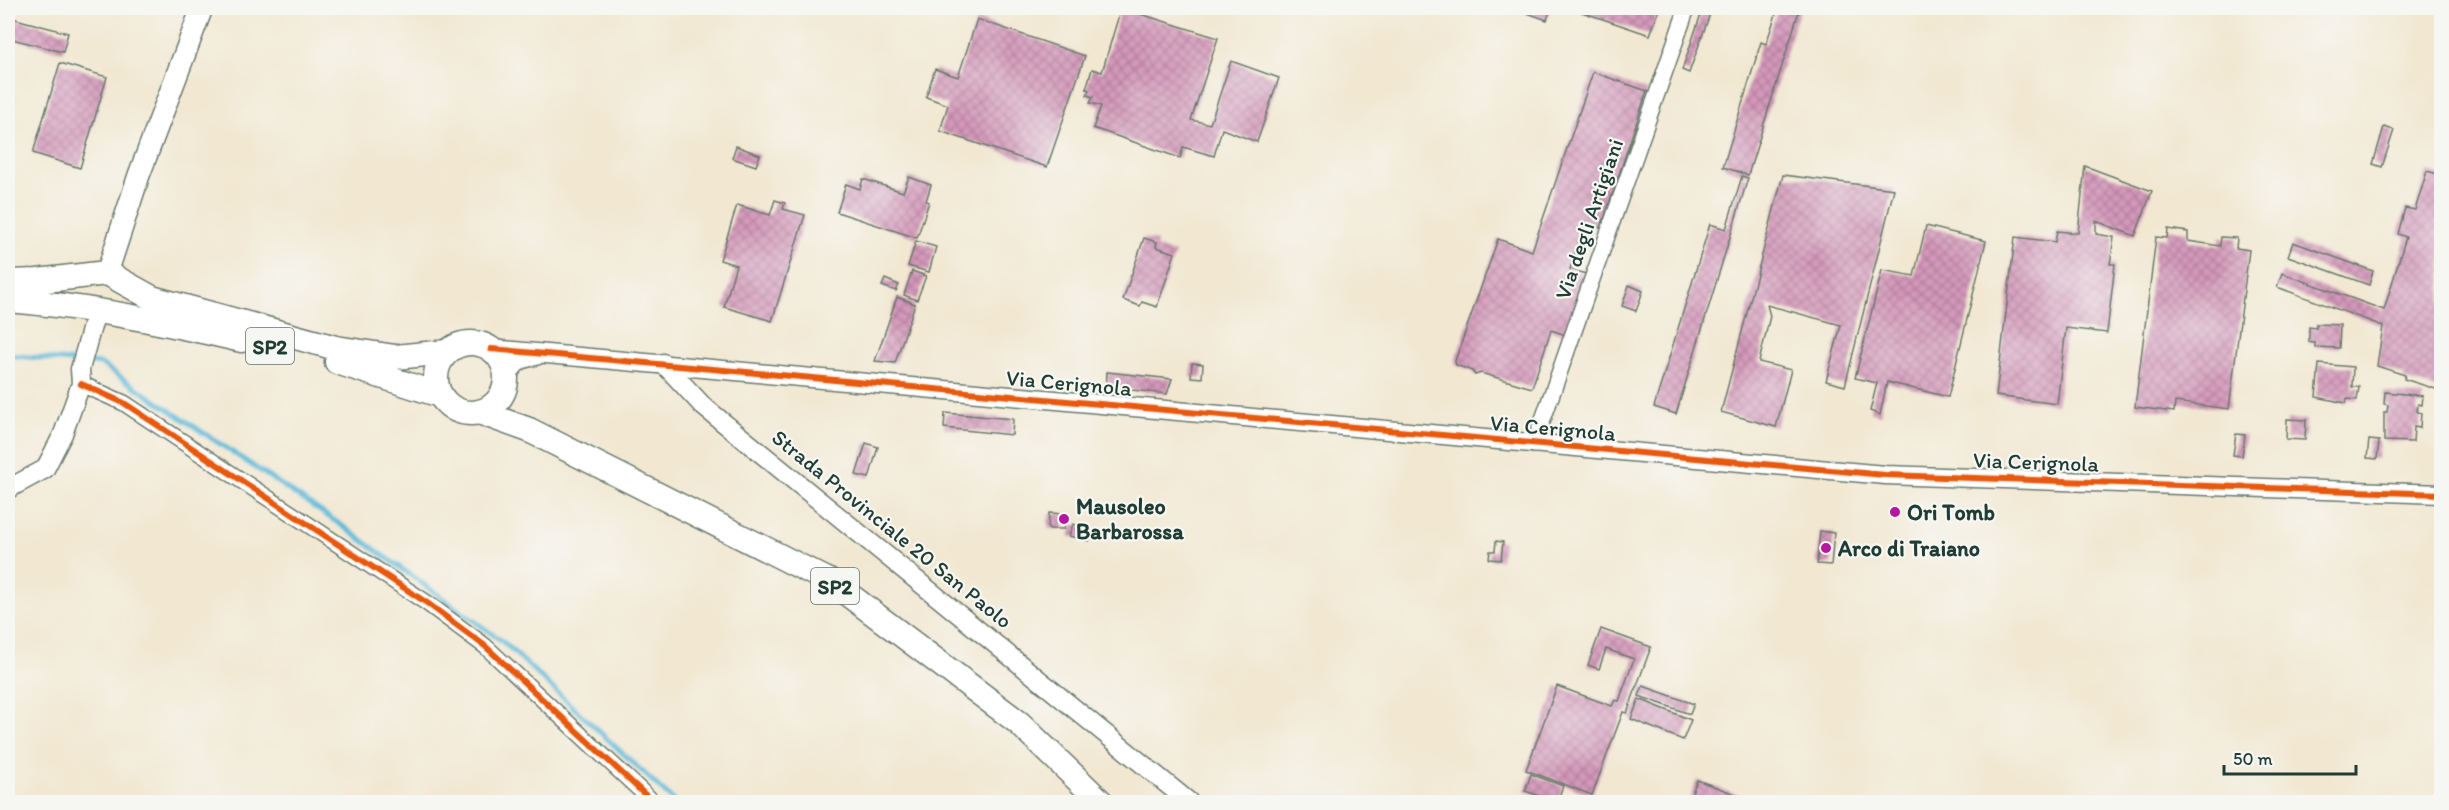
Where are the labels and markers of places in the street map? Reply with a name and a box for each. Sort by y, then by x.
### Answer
place label: Mausoleo Barbarossa [1076,493,1184,545]
place label: Ori Tomb [1907,499,1995,526]
marker: Ori Tomb [1888,505,1902,519]
marker: Mausoleo Barbarossa [1057,512,1071,526]
place label: Arco di Traiano [1837,535,1980,562]
marker: Arco di Traiano [1819,541,1833,555]

